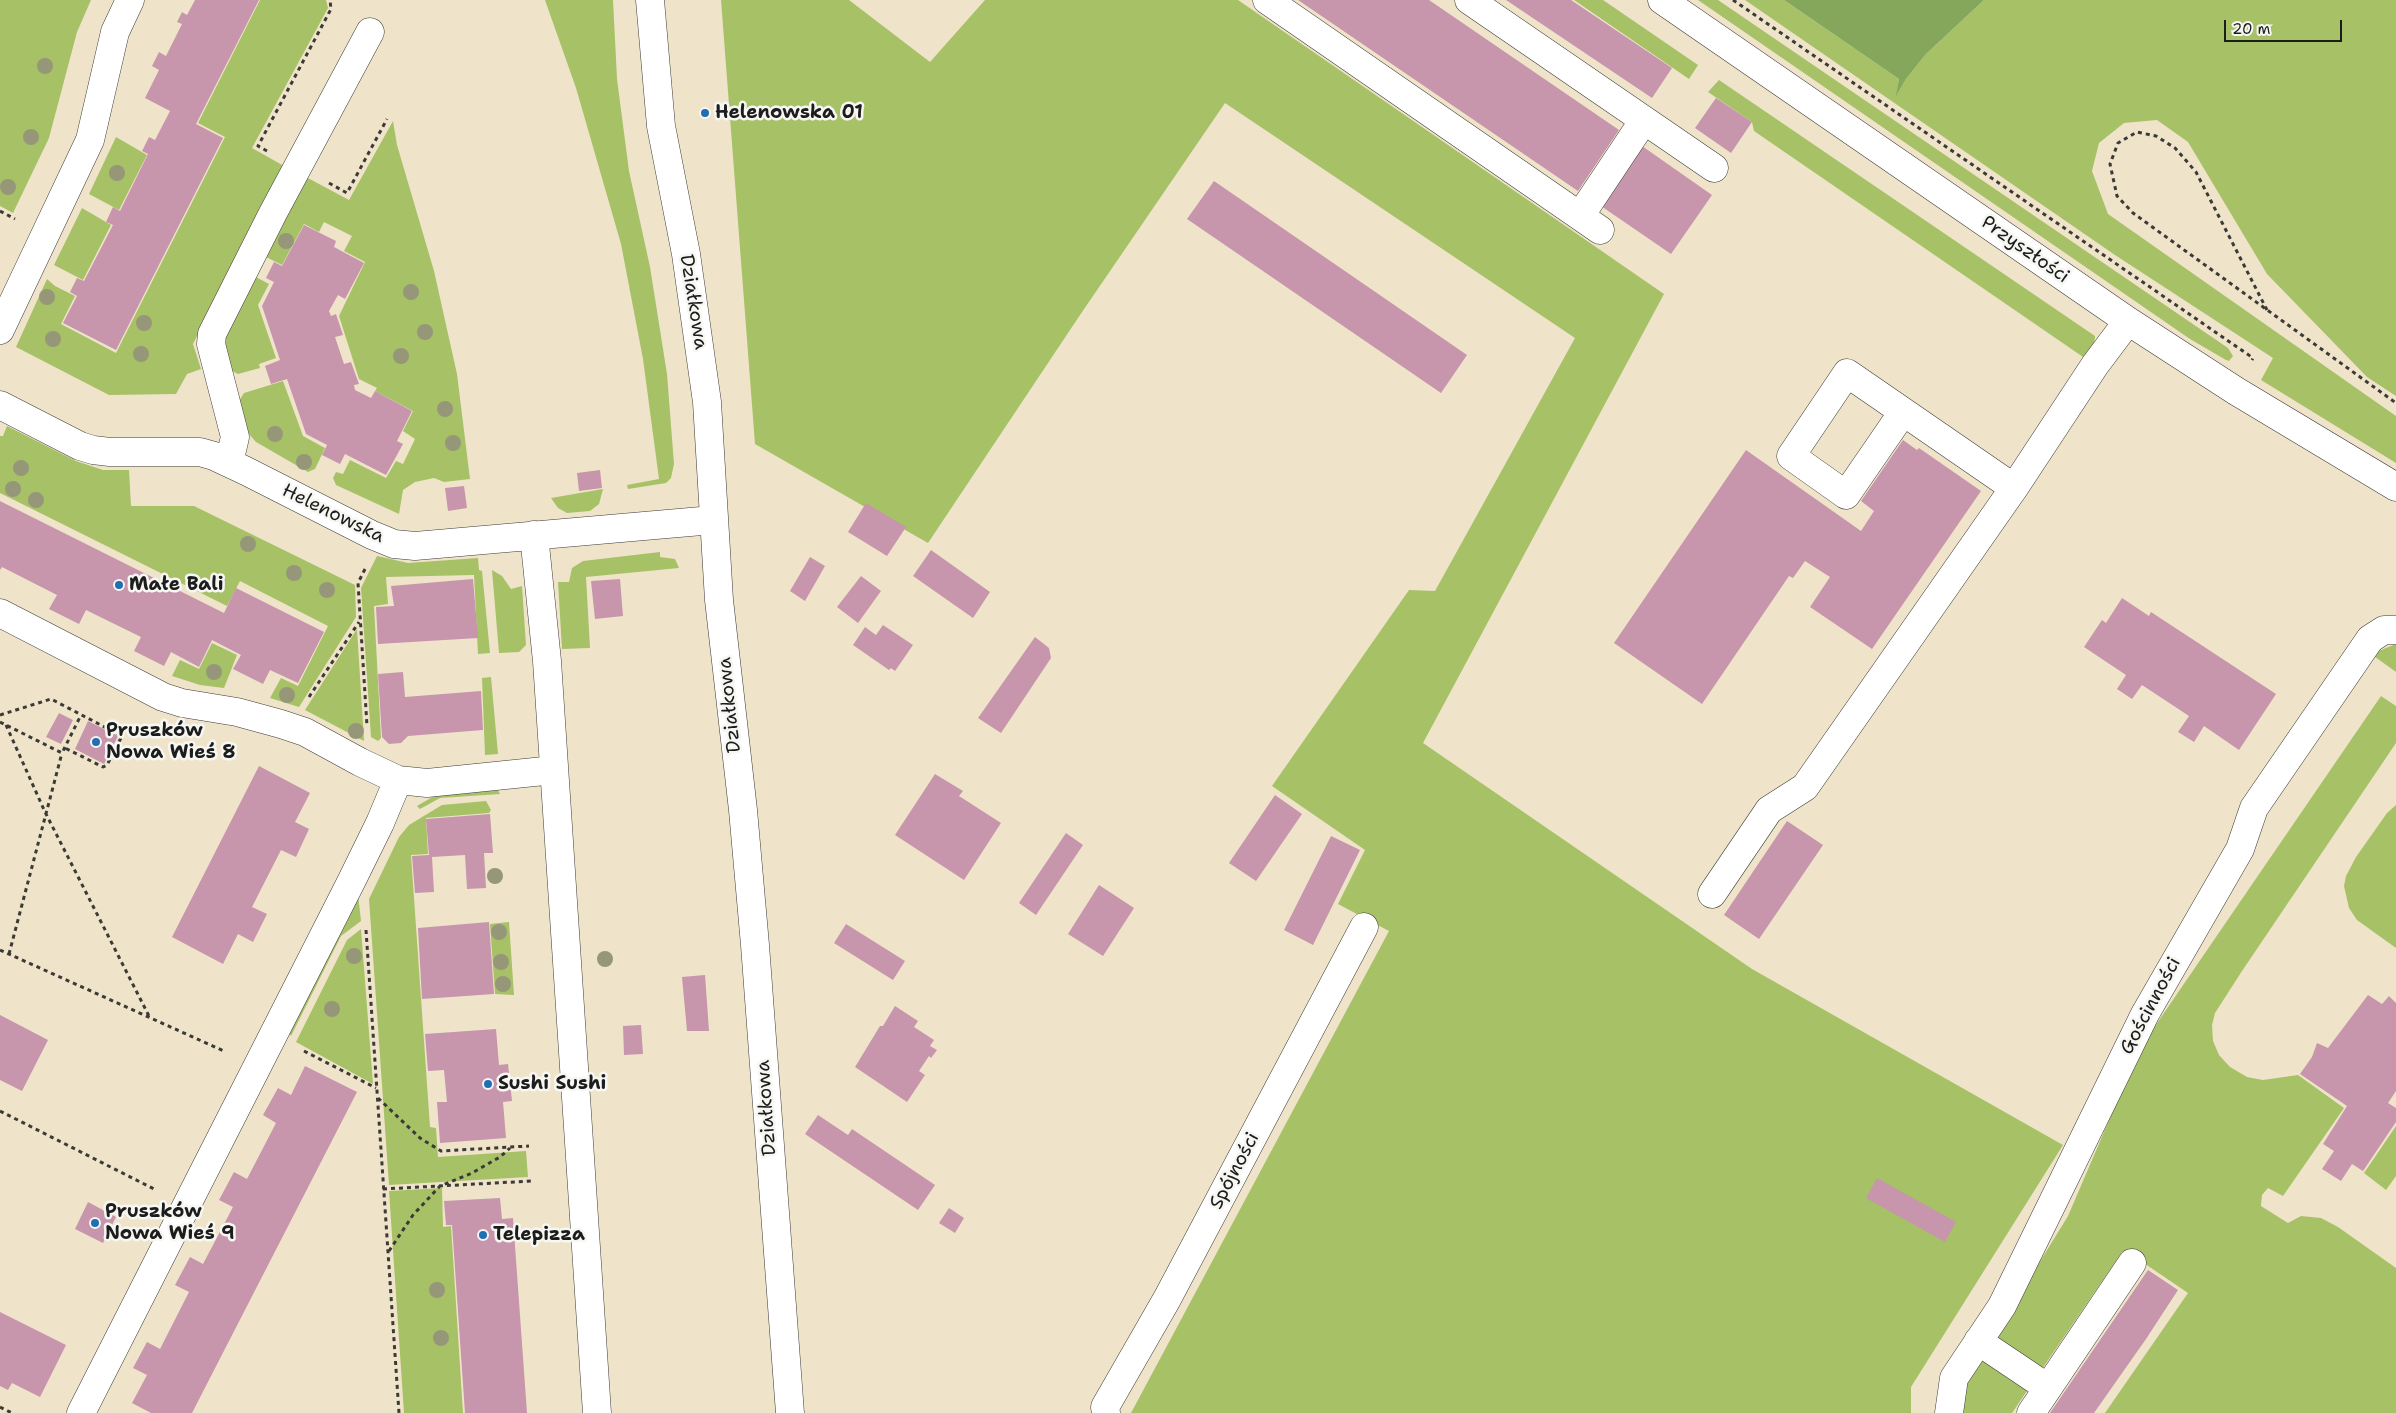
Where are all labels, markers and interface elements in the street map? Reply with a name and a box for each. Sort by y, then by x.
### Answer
scale bar [2226,10,2344,42]
text: 20 m [2232,19,2271,39]
place label: Helenowska 01 [715,102,863,124]
marker: Helenowska 01 [699,107,711,119]
street label: Przyszłości [1977,211,2073,289]
street label: Działkowa [674,253,712,351]
street label: Helenowska [278,479,388,549]
place label: Małe Bali [129,574,224,596]
marker: Małe Bali [113,579,125,591]
street label: Działkowa [714,656,746,754]
place label: Pruszków Nowa Wieś 8 [106,720,236,764]
marker: Pruszków Nowa Wieś 8 [90,736,102,748]
street label: Gościnności [2116,953,2186,1059]
street label: Działkowa [752,1059,782,1157]
place label: Sushi Sushi [498,1073,606,1095]
marker: Sushi Sushi [482,1078,494,1090]
street label: Spójności [1205,1129,1265,1213]
place label: Pruszków Nowa Wieś 9 [105,1201,235,1245]
marker: Pruszków Nowa Wieś 9 [89,1217,101,1229]
place label: Telepizza [493,1224,585,1246]
marker: Telepizza [477,1229,489,1241]

